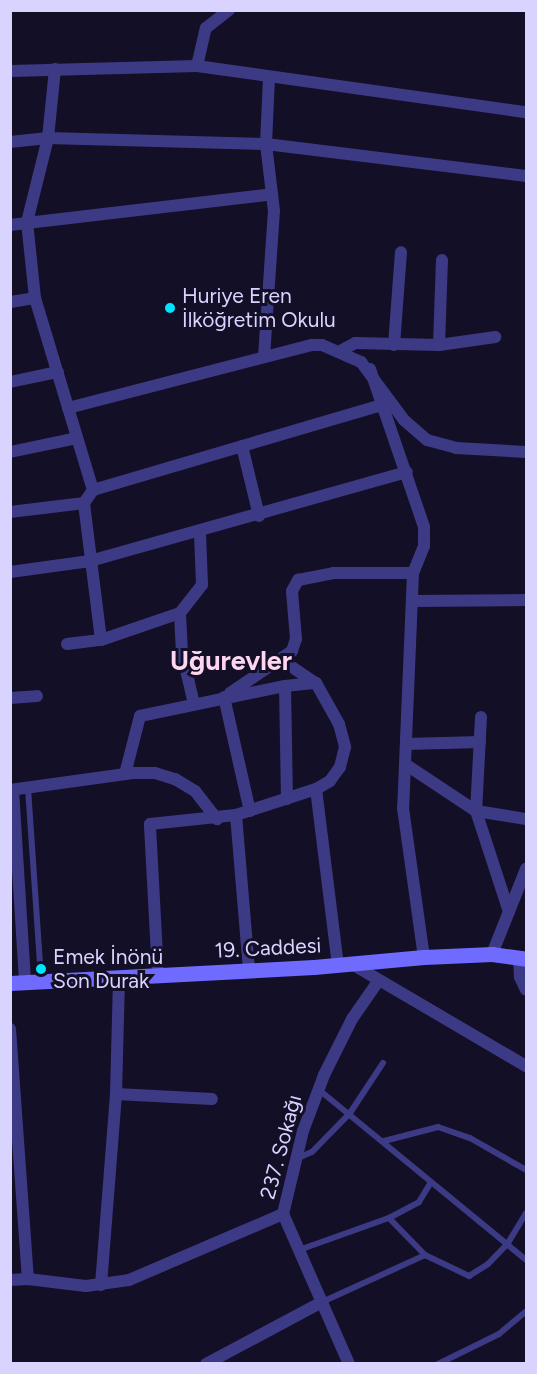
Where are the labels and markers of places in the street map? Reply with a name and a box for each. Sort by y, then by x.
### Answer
place label: Huriye Eren İlköğretim Okulu [182,283,336,333]
marker: Huriye Eren İlköğretim Okulu [163,301,177,315]
place label: Emek İnönü Son Durak [53,944,163,994]
marker: Emek İnönü Son Durak [34,962,48,976]

